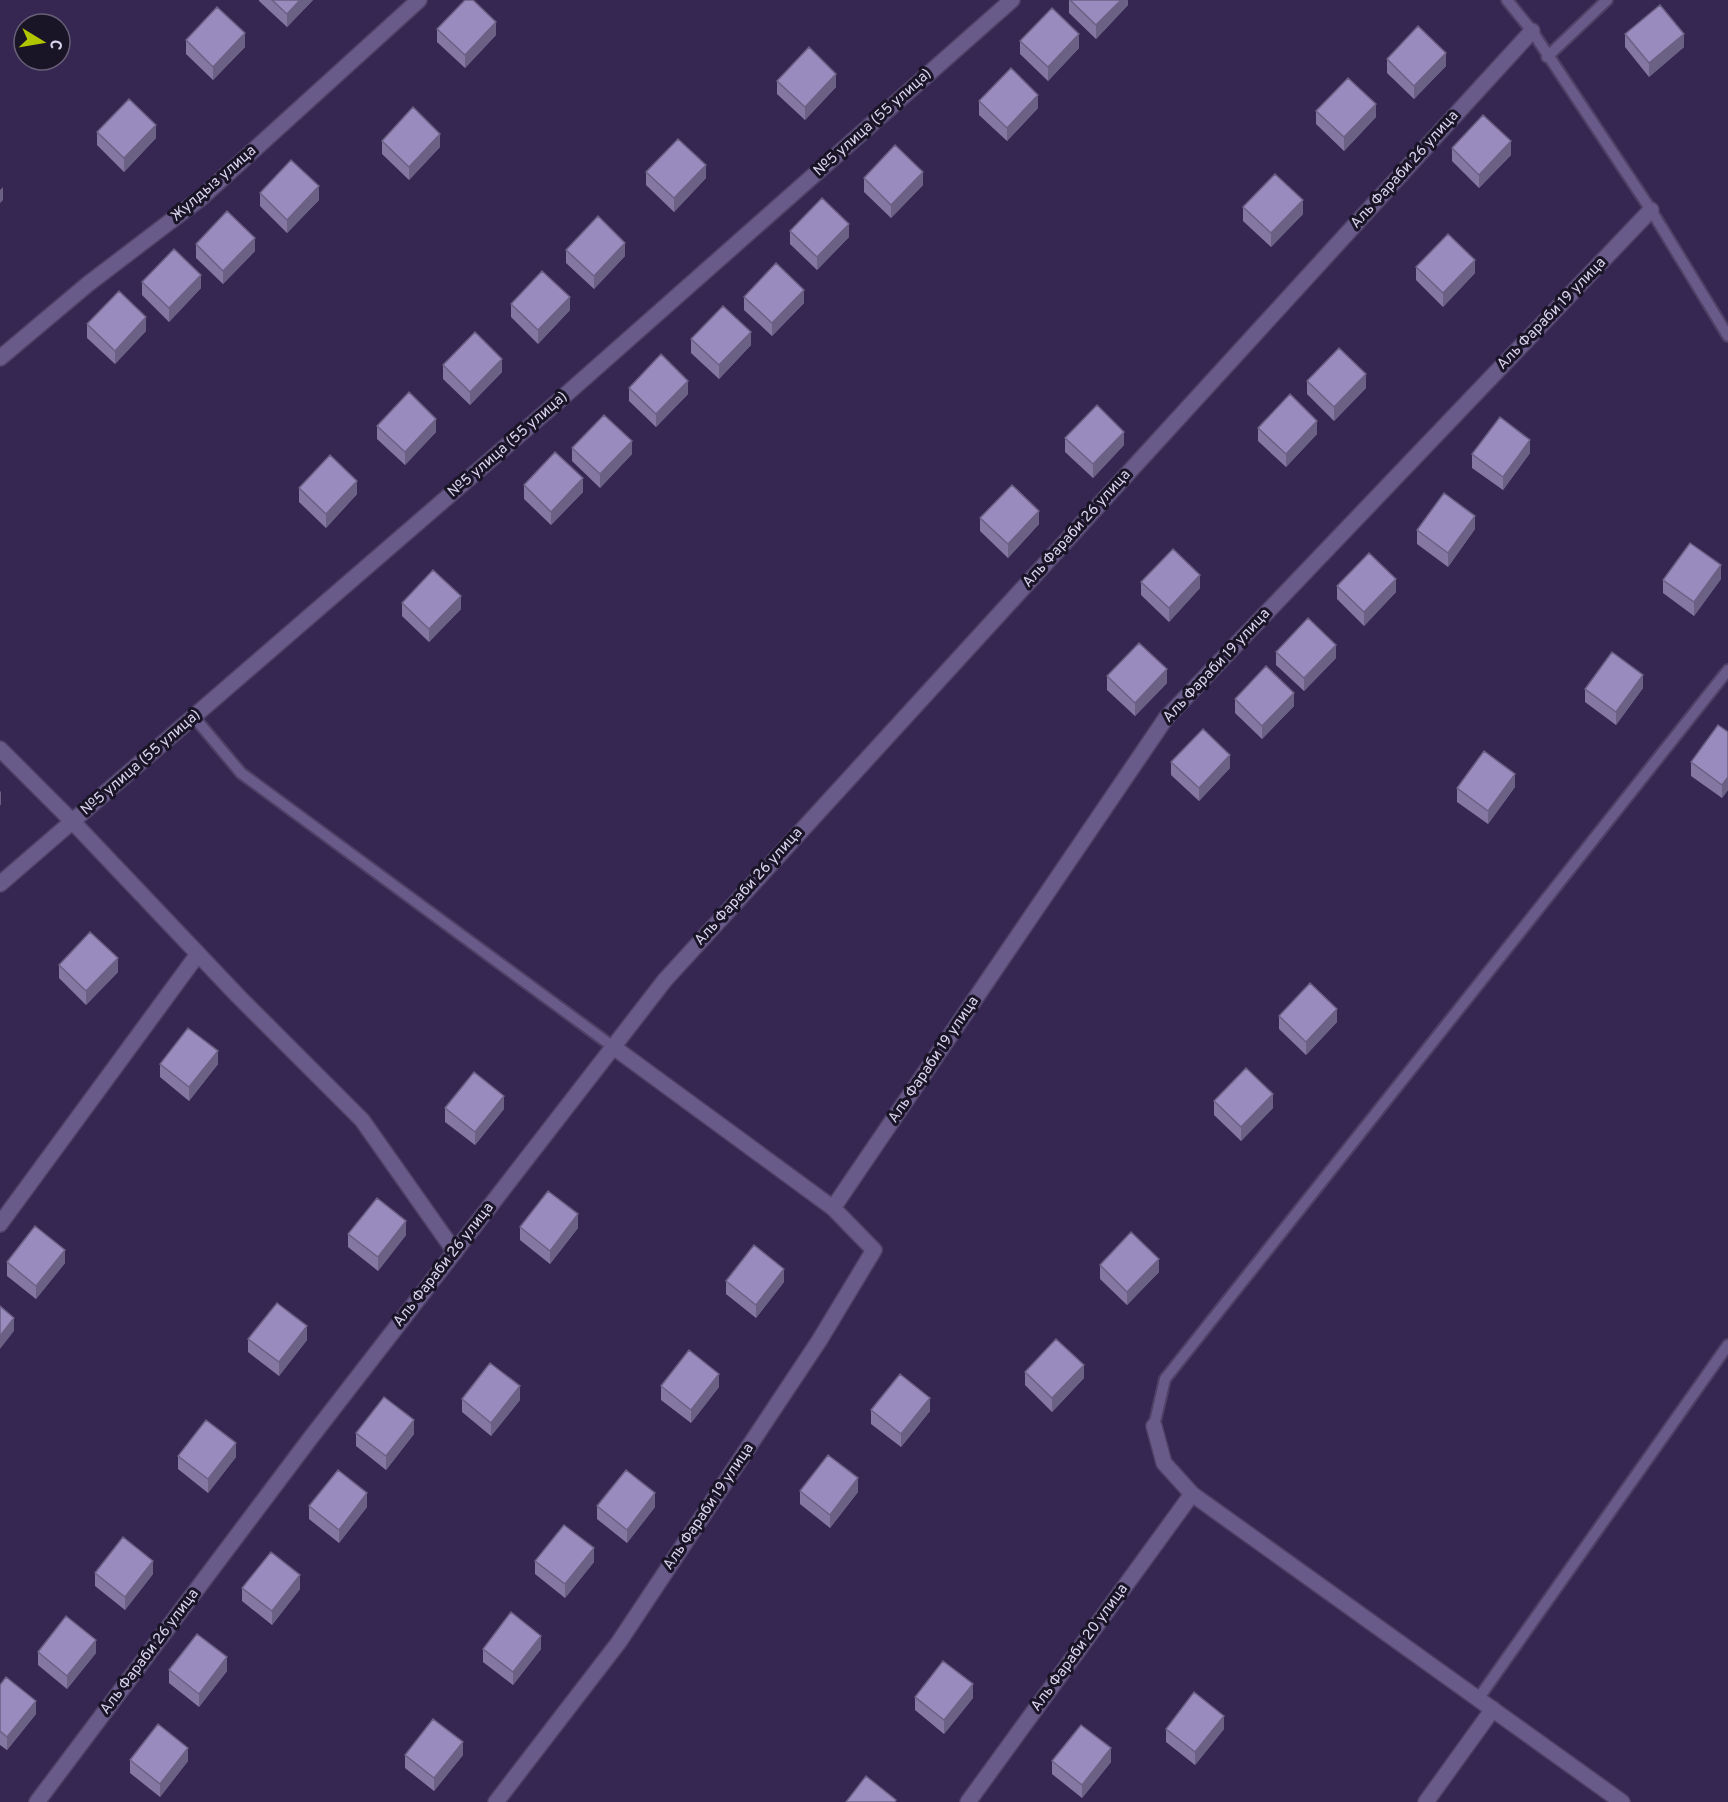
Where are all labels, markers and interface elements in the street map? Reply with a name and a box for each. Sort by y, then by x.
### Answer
north arrow [12,12,72,72]
text: С [44,38,66,51]
street label: №5 улица (55 улица) [810,65,936,181]
street label: Аль Фараби 26 улица [1347,107,1463,233]
street label: Жулдыз улица [167,142,261,226]
street label: Аль Фараби 19 улица [1493,254,1611,374]
street label: №5 улица (55 улица) [444,388,572,502]
street label: Аль Фараби 26 улица [1019,466,1135,592]
street label: Аль Фараби 19 улица [1159,605,1275,727]
street label: №5 улица (55 улица) [77,706,205,820]
street label: Аль Фараби 26 улица [691,824,807,950]
street label: Аль Фараби 19 улица [884,993,984,1127]
street label: Аль Фараби 26 улица [389,1199,499,1331]
street label: Аль Фараби 19 улица [659,1440,759,1574]
street label: Аль Фараби 20 улица [1027,1580,1133,1716]
street label: Аль Фараби 26 улица [96,1585,204,1719]

